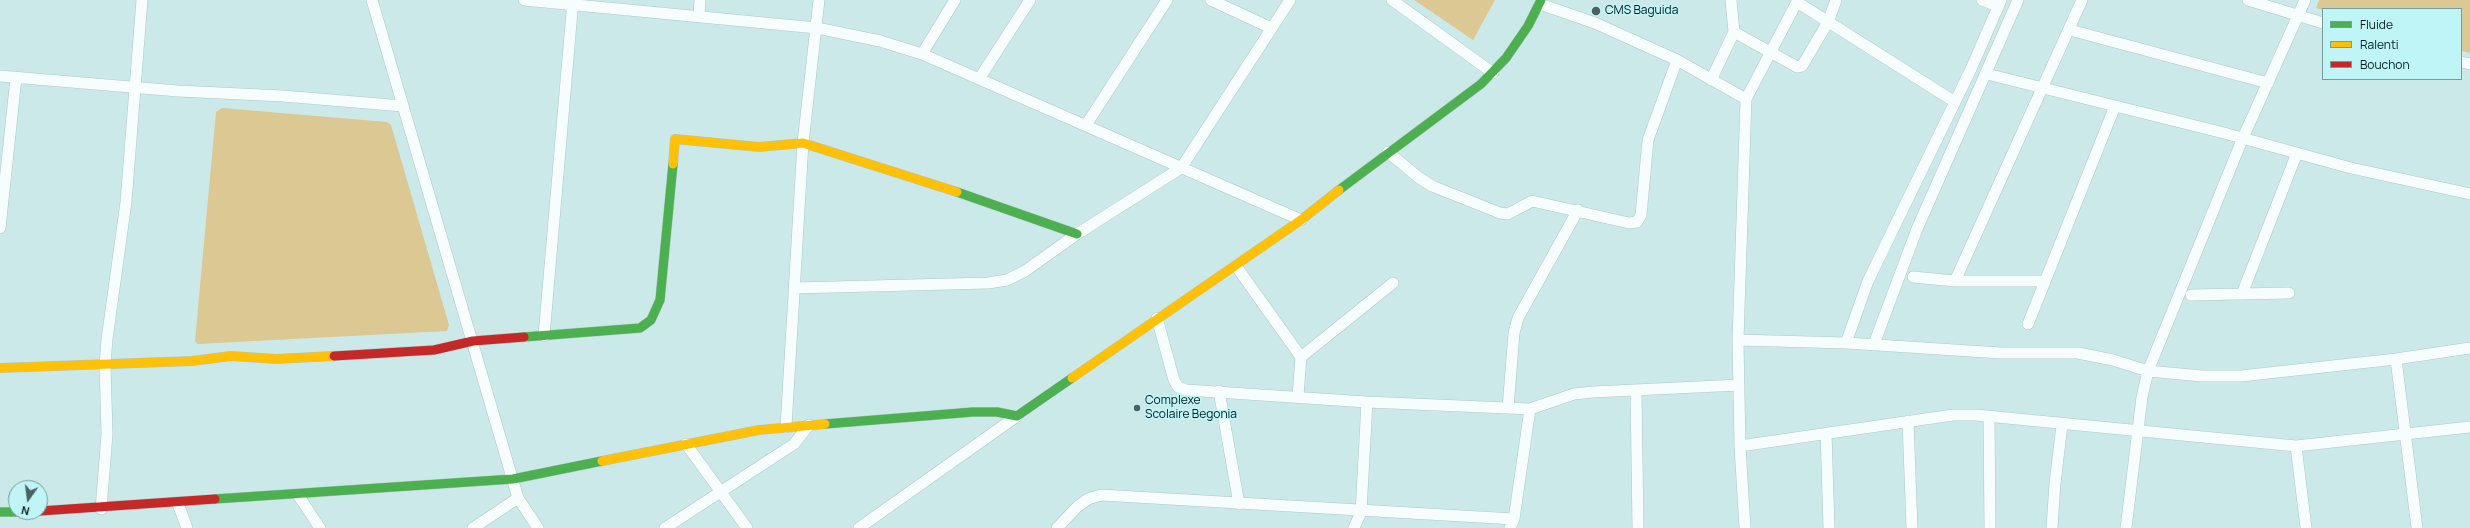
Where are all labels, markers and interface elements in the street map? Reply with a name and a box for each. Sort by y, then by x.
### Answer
place label: CMS Baguida [1605,4,1678,18]
marker: CMS Baguida [1590,5,1602,17]
legend [2322,8,2462,80]
text: Fluide [2360,16,2393,33]
text: Ralenti [2360,36,2399,53]
text: Bouchon [2360,56,2410,73]
place label: Complexe Scolaire Begonia [1145,394,1237,422]
marker: Complexe Scolaire Begonia [1132,403,1142,413]
north arrow [8,480,48,520]
text: N [20,503,31,519]

